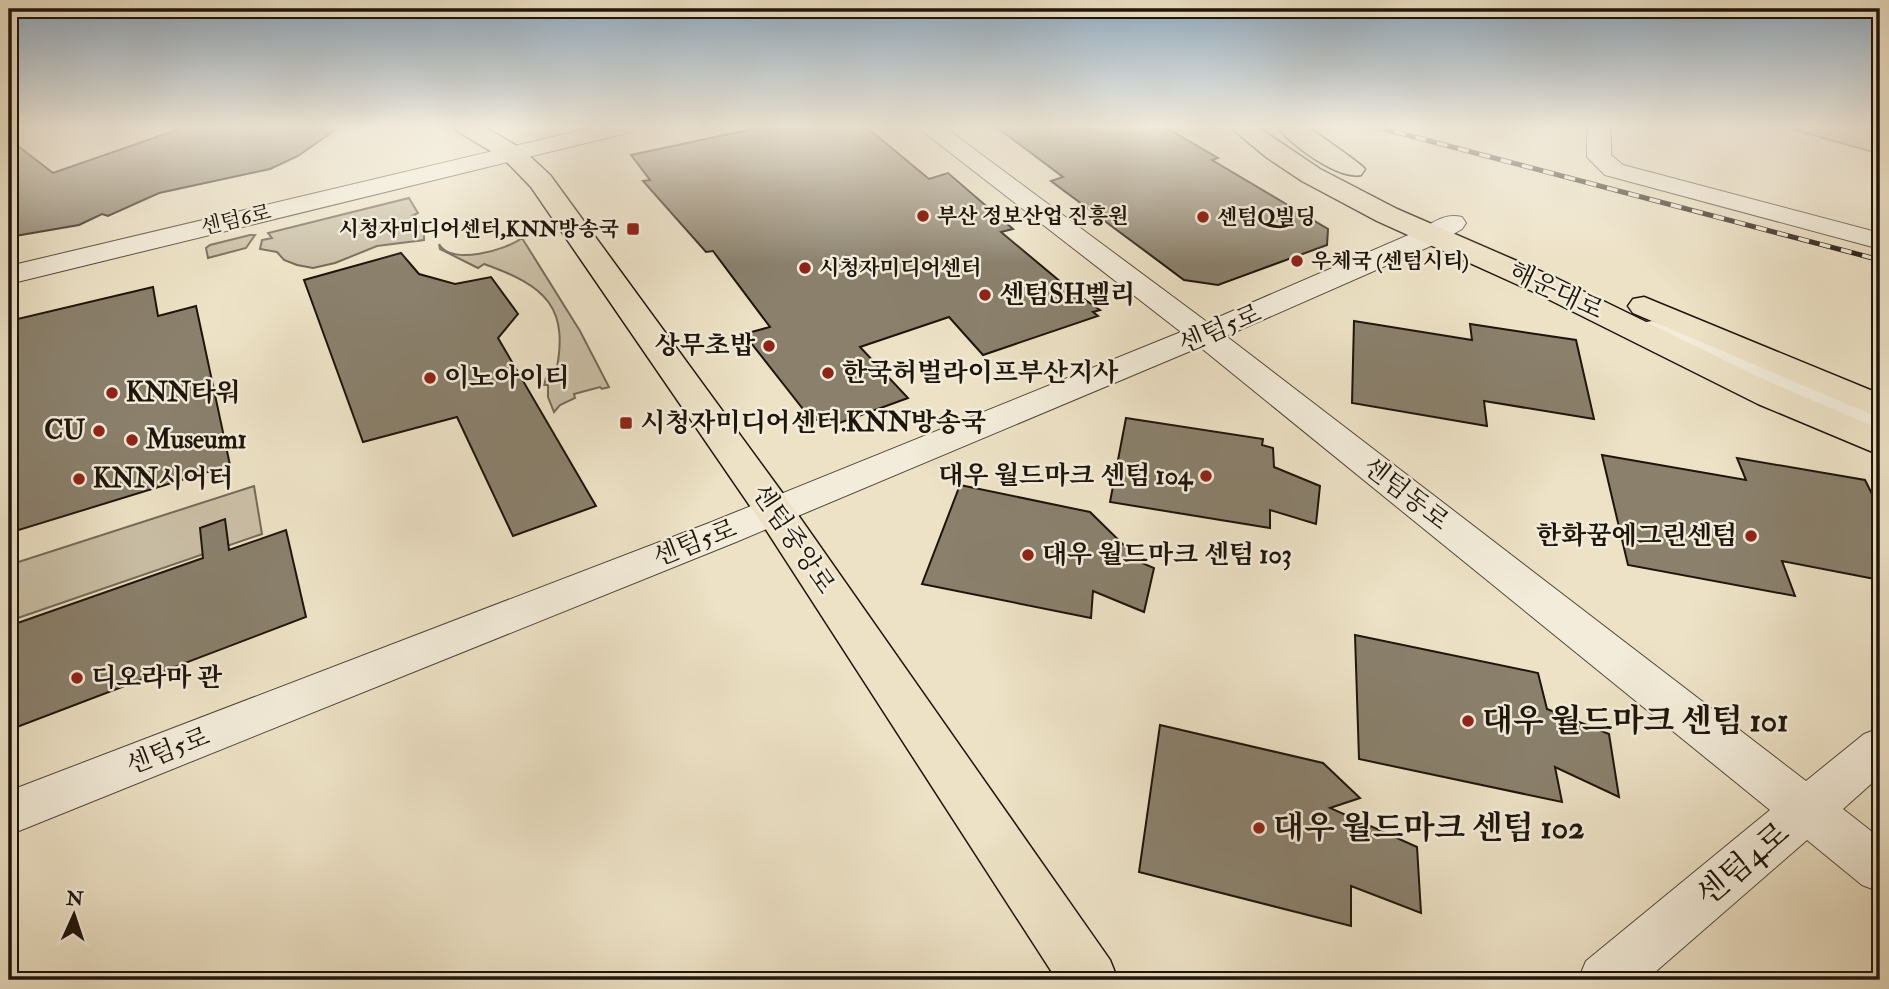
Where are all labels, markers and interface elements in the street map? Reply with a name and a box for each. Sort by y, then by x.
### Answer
street label: 센텀6로 [198,199,274,241]
place label: 부산 정보산업 진흥원 [937,203,1128,230]
place label: 센텀Q빌딩 [1217,204,1316,231]
marker: 부산 정보산업 진흥원 [915,208,931,224]
marker: 센텀Q빌딩 [1195,209,1211,225]
place label: 시청자미디어센터,KNN방송국 [339,216,619,243]
marker: 시청자미디어센터,KNN방송국 [625,221,641,237]
place label: 우체국 (센텀시티) [1311,248,1469,275]
marker: 우체국 (센텀시티) [1289,253,1305,269]
place label: 시청자미디어센터 [819,255,981,282]
street label: 해운대로 [1504,255,1608,327]
marker: 시청자미디어센터 [797,260,813,276]
place label: 센텀SH벨리 [999,279,1135,311]
marker: 센텀SH벨리 [977,287,993,303]
street label: 센텀5로 [1174,297,1266,361]
place label: 상무초밥 [655,330,756,362]
marker: 상무초밥 [761,338,777,354]
place label: 한국허벌라이프부산지사 [842,357,1119,389]
place label: 이노아이티 [444,362,570,394]
marker: 한국허벌라이프부산지사 [820,365,836,381]
marker: 이노아이티 [422,370,438,386]
place label: KNN타워 [126,377,241,409]
marker: KNN타워 [104,385,120,401]
place label: 시청자미디어센터.KNN방송국 [640,407,986,439]
place label: CU [44,415,85,447]
marker: 시청자미디어센터.KNN방송국 [618,415,634,431]
marker: CU [91,423,107,439]
place label: Museum1 [145,424,247,456]
marker: Museum1 [124,432,140,448]
street label: 센텀동로 [1357,450,1455,538]
place label: 대우 월드마크 센텀 104 [938,460,1194,492]
place label: KNN시어터 [93,463,233,495]
marker: 대우 월드마크 센텀 104 [1198,468,1214,484]
marker: KNN시어터 [71,471,87,487]
street label: 센텀중앙로 [745,478,841,600]
street label: 센텀5로 [649,513,741,573]
place label: 한화꿈에그린센텀 [1536,520,1737,552]
marker: 한화꿈에그린센텀 [1743,528,1759,544]
place label: 대우 월드마크 센텀 103 [1042,539,1292,571]
marker: 대우 월드마크 센텀 103 [1020,547,1036,563]
place label: 디오라마 관 [91,662,223,694]
marker: 디오라마 관 [69,670,85,686]
place label: 대우 월드마크 센텀 101 [1482,701,1788,741]
marker: 대우 월드마크 센텀 101 [1460,713,1476,729]
street label: 센텀5로 [122,721,214,781]
place label: 대우 월드마크 센텀 102 [1273,808,1584,848]
street label: 센텀4로 [1688,813,1798,915]
marker: 대우 월드마크 센텀 102 [1251,820,1267,836]
north arrow [38,880,108,950]
text: N [65,887,85,912]

